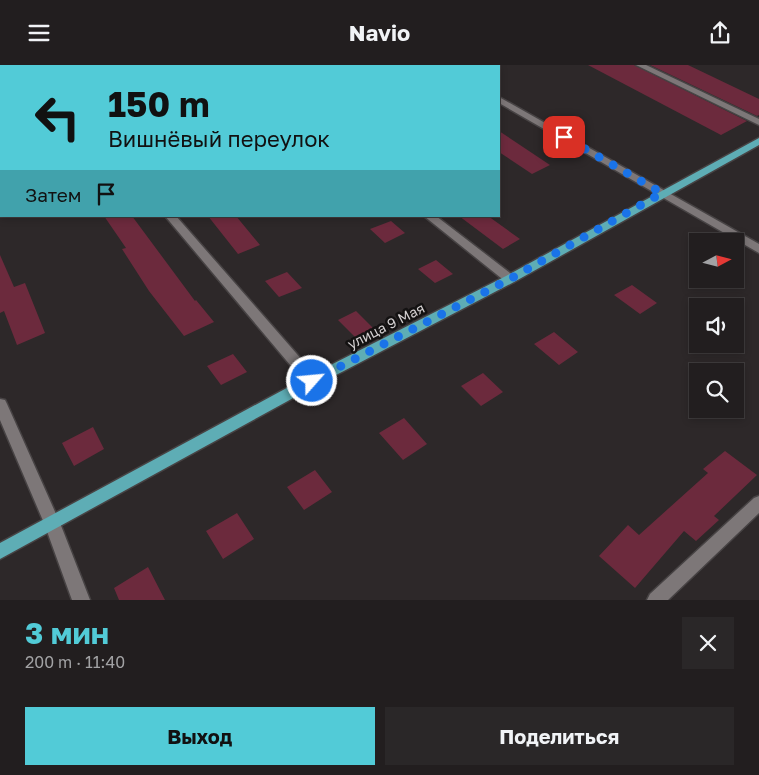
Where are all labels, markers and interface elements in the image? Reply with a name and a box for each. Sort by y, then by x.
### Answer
icon: menu [25,19,53,47]
text: Navio [349,19,410,46]
icon: share [706,19,734,47]
text: 150 m [108,83,210,125]
icon: left [25,85,90,150]
pin [543,116,585,158]
icon: arrive [550,123,578,151]
text: Вишнёвый переулок [108,125,330,152]
icon: arrive [92,180,120,208]
text: Затем [25,183,82,206]
north arrow [689,233,744,287]
map controls [689,233,744,418]
button: sound [689,298,744,353]
street label: улица 9 Мая [344,299,427,352]
position arrow [285,354,337,406]
button: search [689,363,744,418]
text: 3 мин [25,615,109,651]
button: close [682,617,734,669]
text: 200 m · 11:40 [25,652,125,672]
button: Выход [25,707,375,765]
button: Поделиться [385,707,734,765]

